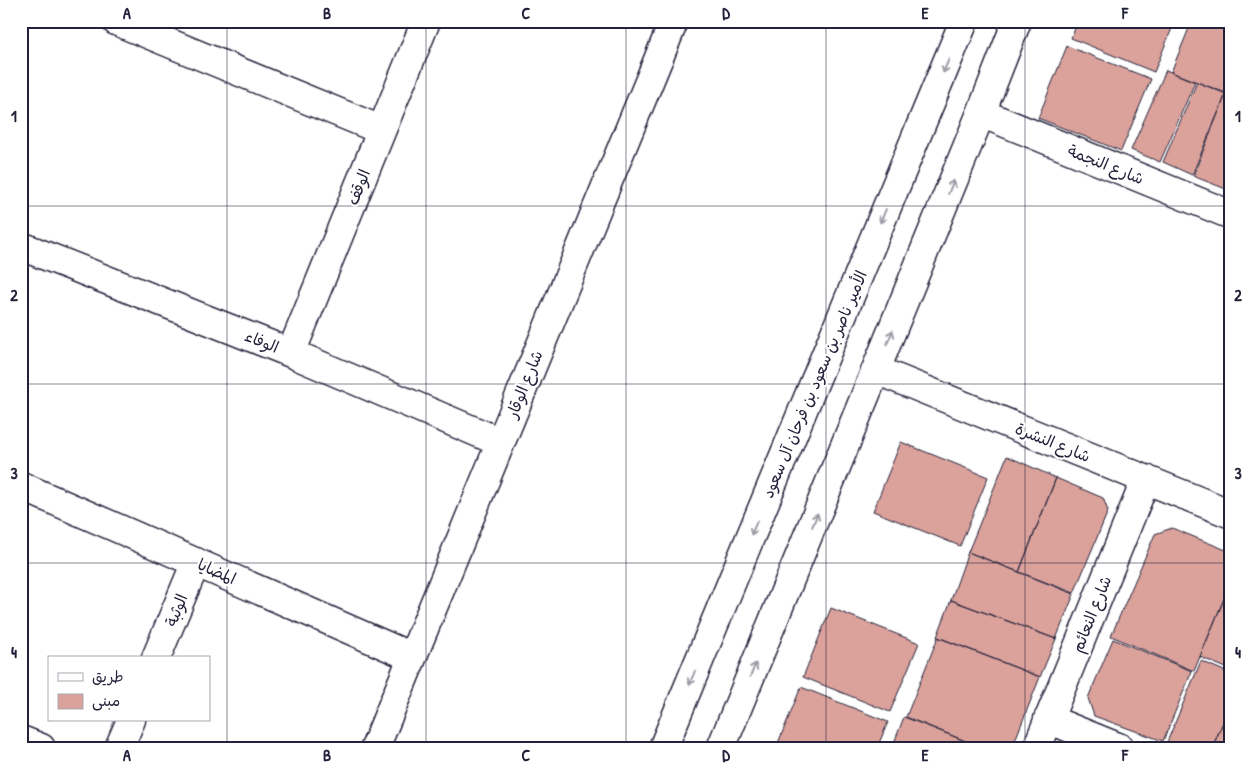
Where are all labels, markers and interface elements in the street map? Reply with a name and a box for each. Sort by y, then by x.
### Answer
text: A [123,2,131,24]
text: B [323,2,331,24]
text: C [522,2,531,24]
text: D [722,2,730,24]
text: E [921,2,929,24]
text: F [1121,2,1129,24]
one-way arrow [940,58,950,73]
text: 1 [11,105,17,127]
text: 1 [1235,105,1241,127]
street label: شارع النجمة [1064,139,1147,190]
street label: الوقف [341,166,375,208]
one-way arrow [947,180,956,195]
one-way arrow [878,208,888,223]
street label: الأمير ناصر بن سعود بن فرحان آل سعود [756,267,872,501]
text: 2 [10,284,18,306]
text: 2 [1234,284,1242,306]
street label: الوفاء [242,324,282,358]
one-way arrow [885,330,895,345]
street label: شارع الوقار [500,347,548,423]
street label: شارع النشرة [1012,417,1094,468]
text: 3 [10,462,18,484]
text: 3 [1234,462,1242,484]
one-way arrow [810,513,820,528]
one-way arrow [749,520,758,535]
street label: المضايا [194,553,240,589]
street label: شارع النعائم [1066,572,1118,656]
street label: الوثبة [160,590,192,630]
text: 4 [11,641,17,663]
text: 4 [1235,641,1241,663]
legend [48,656,210,722]
one-way arrow [749,663,758,678]
text: طريق [92,666,124,687]
one-way arrow [686,670,696,685]
text: مبنى [92,690,120,711]
text: A [123,744,131,766]
text: B [323,744,331,766]
text: C [522,744,531,766]
text: D [722,744,730,766]
text: E [921,744,929,766]
text: F [1121,744,1129,766]

